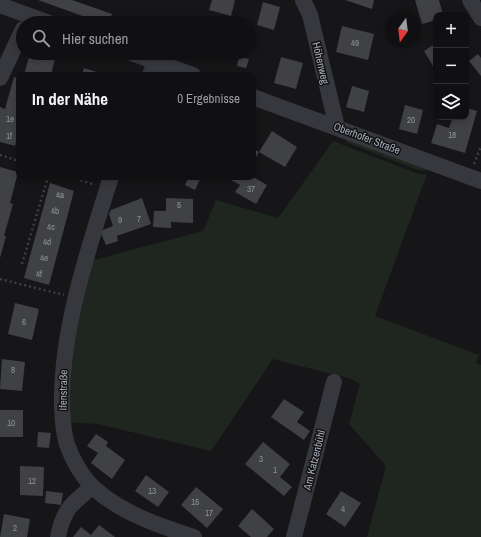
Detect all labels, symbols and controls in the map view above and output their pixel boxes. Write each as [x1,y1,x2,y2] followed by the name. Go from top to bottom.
[385,12,421,48] north arrow
[433,12,469,120] map controls
[433,12,469,48] button: +
[16,16,256,60] search box
[30,27,52,49] icon: search
[62,28,128,49] text: Hier suchen
[351,37,359,49] house number: 49
[309,40,333,86] street label: Höhenweg
[433,48,469,84] button: −
[433,84,469,120] button: layers
[32,87,108,110] text: In der Nähe
[177,90,240,107] text: 0 Ergebnisse
[6,113,14,125] house number: 1e
[407,114,415,126] house number: 20
[332,119,402,157] street label: Oberhofer Straße
[448,129,456,141] house number: 18
[6,130,13,142] house number: 1f
[247,183,255,195] house number: 37
[56,189,64,201] house number: 4a
[177,199,181,211] house number: 5
[51,205,59,217] house number: 4b
[137,213,141,225] house number: 7
[118,214,122,226] house number: 9
[47,221,55,233] house number: 4c
[43,236,51,248] house number: 4d
[40,252,48,264] house number: 4e
[36,268,43,280] house number: 4f
[22,316,26,328] house number: 6
[11,364,15,376] house number: 8
[56,370,70,410] street label: Ifenstraße
[7,417,15,429] house number: 10
[300,429,328,492] street label: Am Katzenbühl
[259,453,263,465] house number: 3
[273,464,277,476] house number: 1
[28,475,36,487] house number: 12
[148,485,156,497] house number: 13
[191,496,199,508] house number: 15
[341,503,345,515] house number: 4
[205,507,213,519] house number: 17
[13,522,17,534] house number: 2

